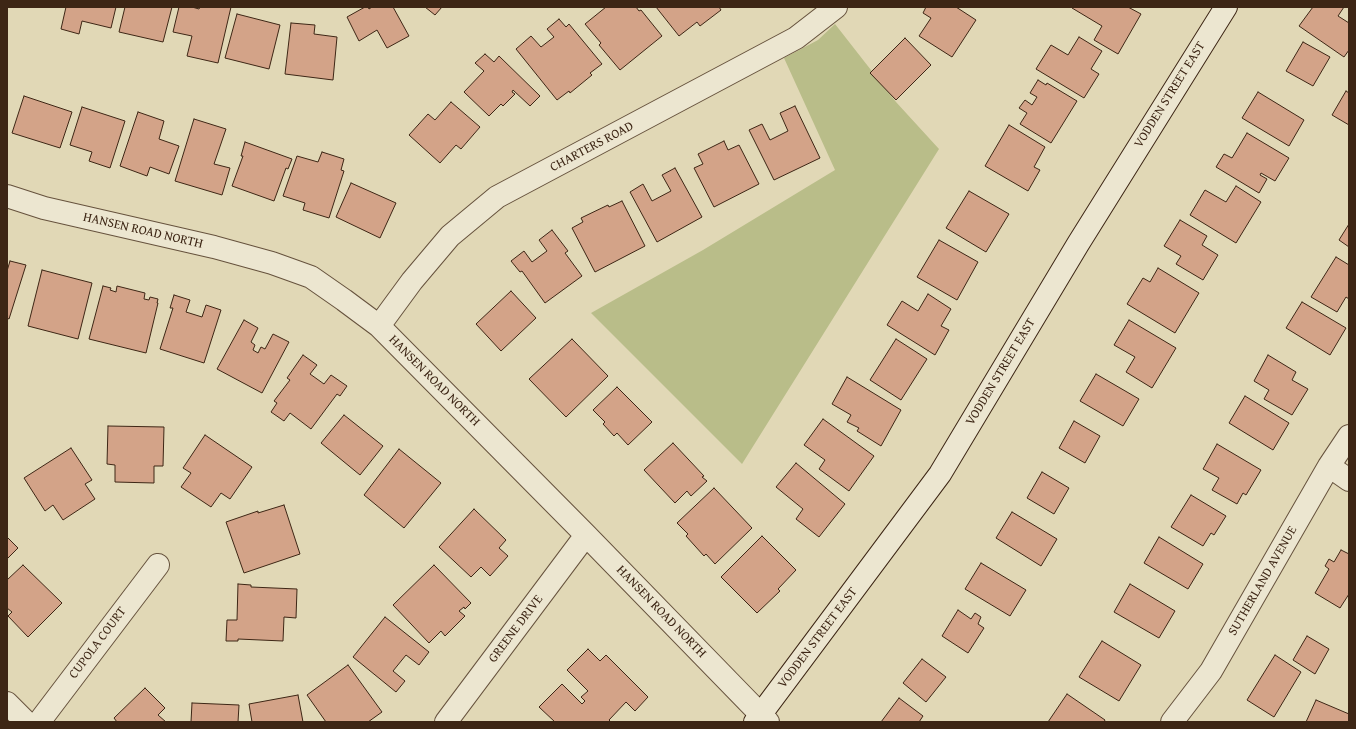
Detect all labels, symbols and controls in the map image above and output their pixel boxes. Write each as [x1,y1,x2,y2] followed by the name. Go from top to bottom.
[1131,39,1209,151] street label: VODDEN STREET EAST
[548,118,636,176] street label: CHARTERS ROAD
[82,210,204,252] street label: HANSEN ROAD NORTH
[963,316,1039,428] street label: VODDEN STREET EAST
[385,332,483,430] street label: HANSEN ROAD NORTH
[1225,523,1301,639] street label: SUTHERLAND AVENUE
[613,563,709,661] street label: HANSEN ROAD NORTH
[775,585,861,691] street label: VODDEN STREET EAST
[485,592,547,666] street label: GREENE DRIVE
[66,604,130,682] street label: CUPOLA COURT

